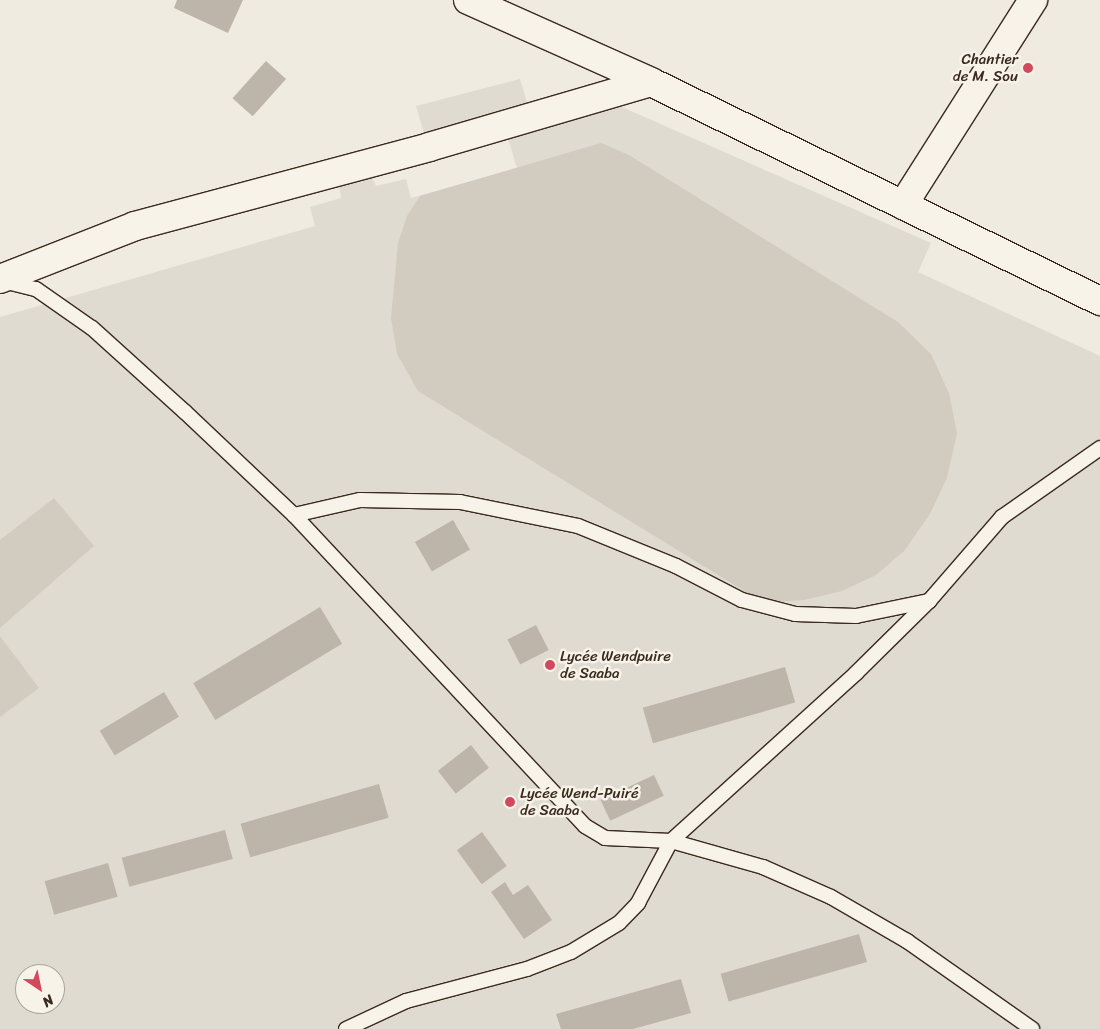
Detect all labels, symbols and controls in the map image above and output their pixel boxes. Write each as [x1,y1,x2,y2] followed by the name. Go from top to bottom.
[953,50,1018,85] place label: Chantier de M. Sou
[1022,62,1034,74] marker: Chantier de M. Sou
[560,647,671,682] place label: Lycée Wendpuire de Saaba
[544,659,556,671] marker: Lycée Wendpuire de Saaba
[520,784,639,819] place label: Lycée Wend-Puiré de Saaba
[504,796,516,808] marker: Lycée Wend-Puiré de Saaba
[15,964,65,1014] north arrow
[37,988,59,1014] text: N

